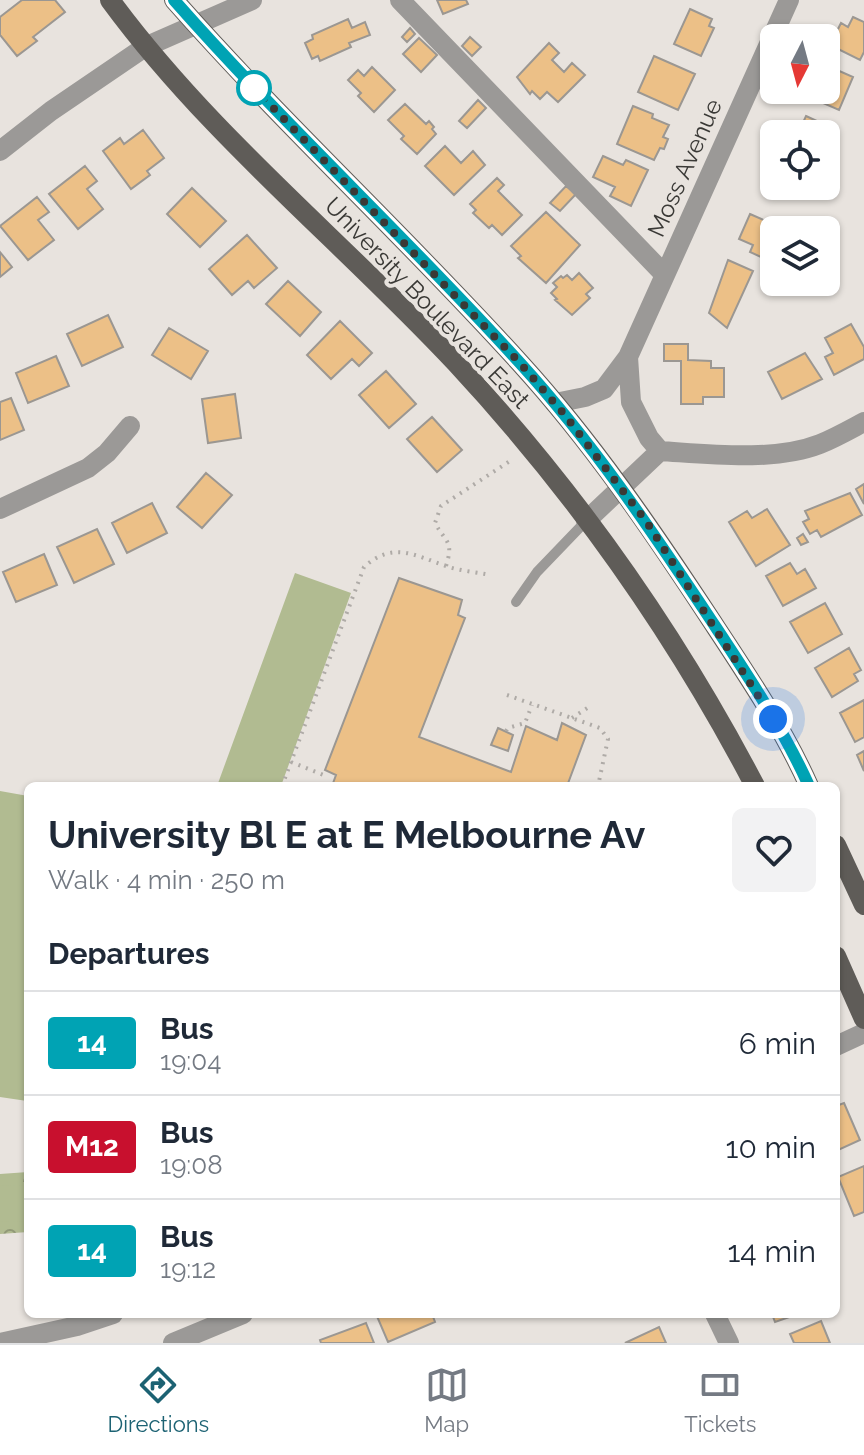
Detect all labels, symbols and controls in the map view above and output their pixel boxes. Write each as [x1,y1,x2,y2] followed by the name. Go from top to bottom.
[760,24,840,104] north arrow
[760,24,840,296] map controls
[237,71,271,105] unlabelled marker
[641,94,728,241] street label: Moss Avenue
[760,120,840,200] button: locate
[319,191,536,414] street label: University Boulevard East
[760,216,840,296] button: layers
[753,699,793,739] your location
[732,808,816,892] button: heart
[48,812,645,857] text: University Bl E at E Melbourne Av
[48,865,285,895] text: Walk · 4 min · 250 m
[48,936,210,971] text: Departures
[160,1011,214,1046] text: Bus
[77,1026,107,1059] text: 14
[739,1026,816,1061] text: 6 min
[160,1046,221,1076] text: 19:04
[160,1115,214,1150] text: Bus
[65,1130,119,1163] text: M12
[726,1130,816,1165] text: 10 min
[160,1150,223,1180] text: 19:08
[160,1219,214,1254] text: Bus
[77,1234,107,1267] text: 14
[728,1234,816,1269] text: 14 min
[160,1254,216,1284] text: 19:12
[108,1363,209,1437] tab: Directions
[424,1363,469,1437] tab: Map
[684,1363,756,1437] tab: Tickets

